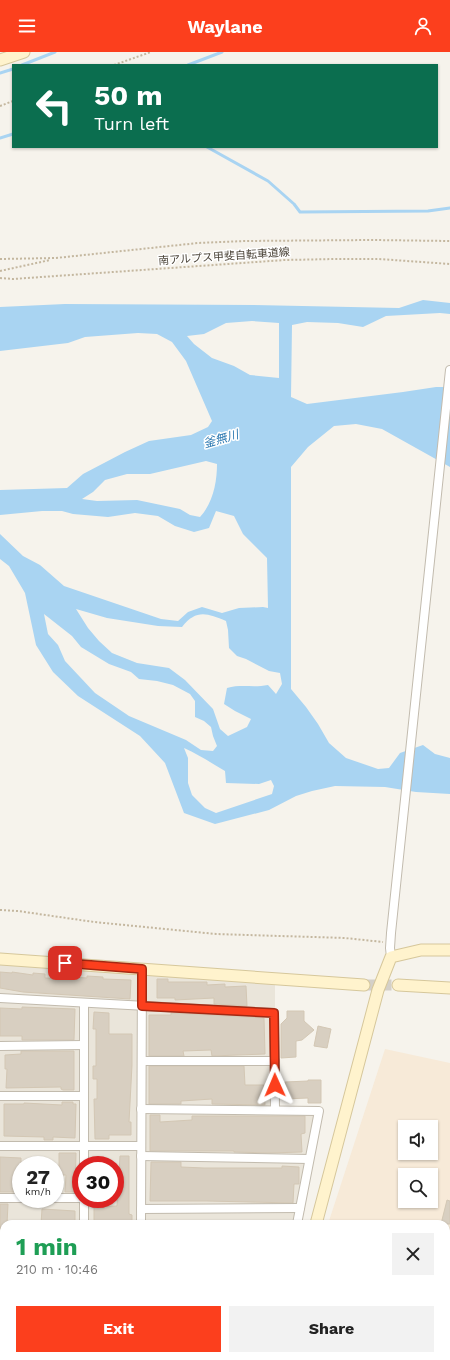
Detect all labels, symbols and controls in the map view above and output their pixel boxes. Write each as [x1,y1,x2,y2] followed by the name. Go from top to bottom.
[16,15,38,37] icon: menu
[412,15,434,37] icon: person
[187,16,263,37] text: Waylane
[94,79,163,112] text: 50 m
[28,80,80,132] icon: left
[94,113,169,134] text: Turn left
[158,245,290,268] street label: 南アルプス甲斐自転車道線
[202,427,242,451] water label: 釜無川
[48,946,82,980] pin
[54,952,76,974] icon: arrive
[254,1064,296,1106] position arrow
[398,1120,438,1208] map controls
[398,1120,438,1160] button: sound
[72,1156,124,1208] speed limit sign: 30
[26,1165,50,1189] text: 27
[398,1168,438,1208] button: search
[25,1186,51,1197] text: km/h
[16,1233,78,1261] text: 1 min
[392,1233,434,1275] button: close
[16,1262,98,1277] text: 210 m · 10:46
[16,1306,221,1352] button: Exit
[229,1306,434,1352] button: Share

